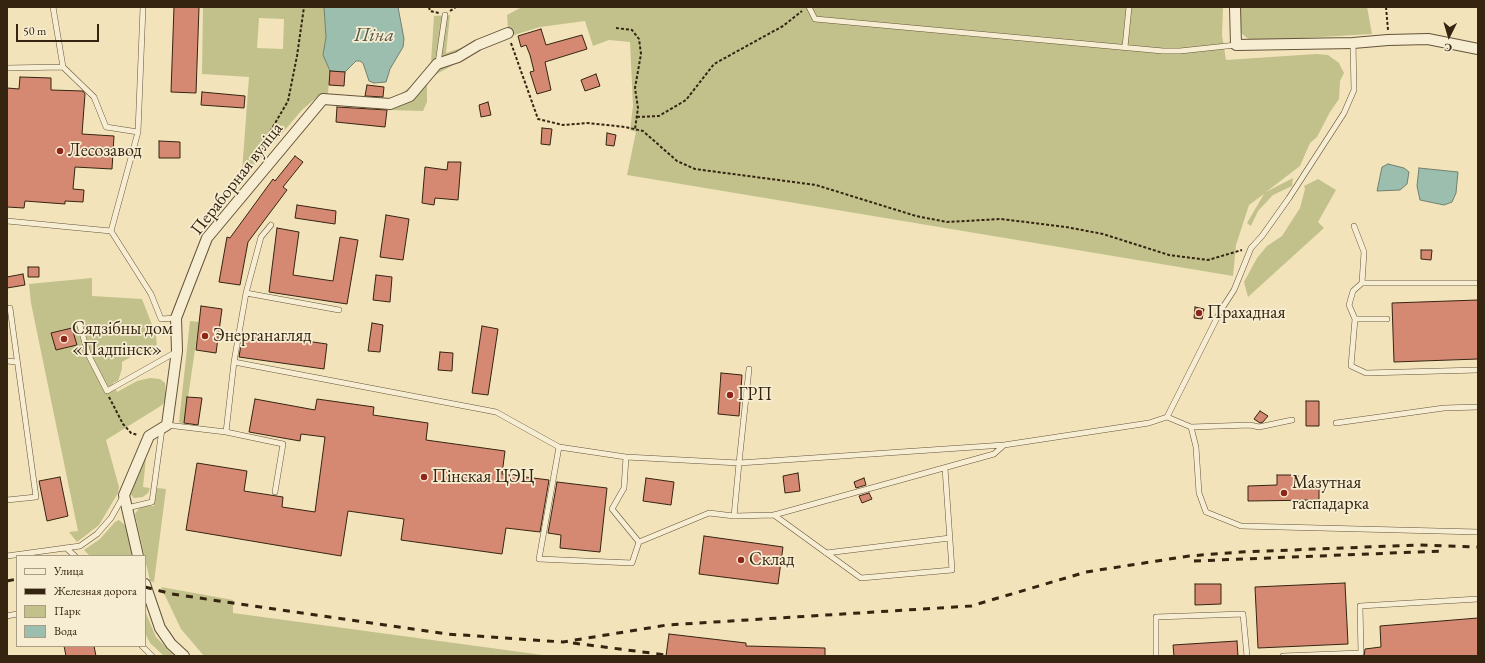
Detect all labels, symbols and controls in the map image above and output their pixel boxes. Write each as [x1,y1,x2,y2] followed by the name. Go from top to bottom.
[18,16,101,42] scale bar
[1429,16,1469,56] north arrow
[23,23,46,39] text: 50 m
[354,25,394,47] water label: Піна
[1443,41,1452,55] text: С
[186,118,288,240] street label: Пераборная вуліца
[68,140,142,162] place label: Лесозавод
[55,146,65,156] marker: Лесозавод
[1207,302,1286,324] place label: Прахадная
[1194,308,1204,318] marker: Прахадная
[72,318,173,360] place label: Сядзібны дом «Падпінск»
[213,325,311,347] place label: Энерганагляд
[200,331,210,341] marker: Энерганагляд
[59,334,69,344] marker: Сядзібны дом «Падпінск»
[738,384,772,406] place label: ГРП
[725,390,735,400] marker: ГРП
[432,466,535,488] place label: Пінская ЦЭЦ
[419,472,429,482] marker: Пінская ЦЭЦ
[1292,472,1369,514] place label: Мазутная гаспадарка
[1279,488,1289,498] marker: Мазутная гаспадарка
[749,549,794,571] place label: Склад
[16,555,146,647] legend
[736,555,746,565] marker: Склад
[54,563,84,579] text: Улица
[54,583,137,599] text: Железная дорога
[54,603,81,619] text: Парк
[54,623,77,639] text: Вода

